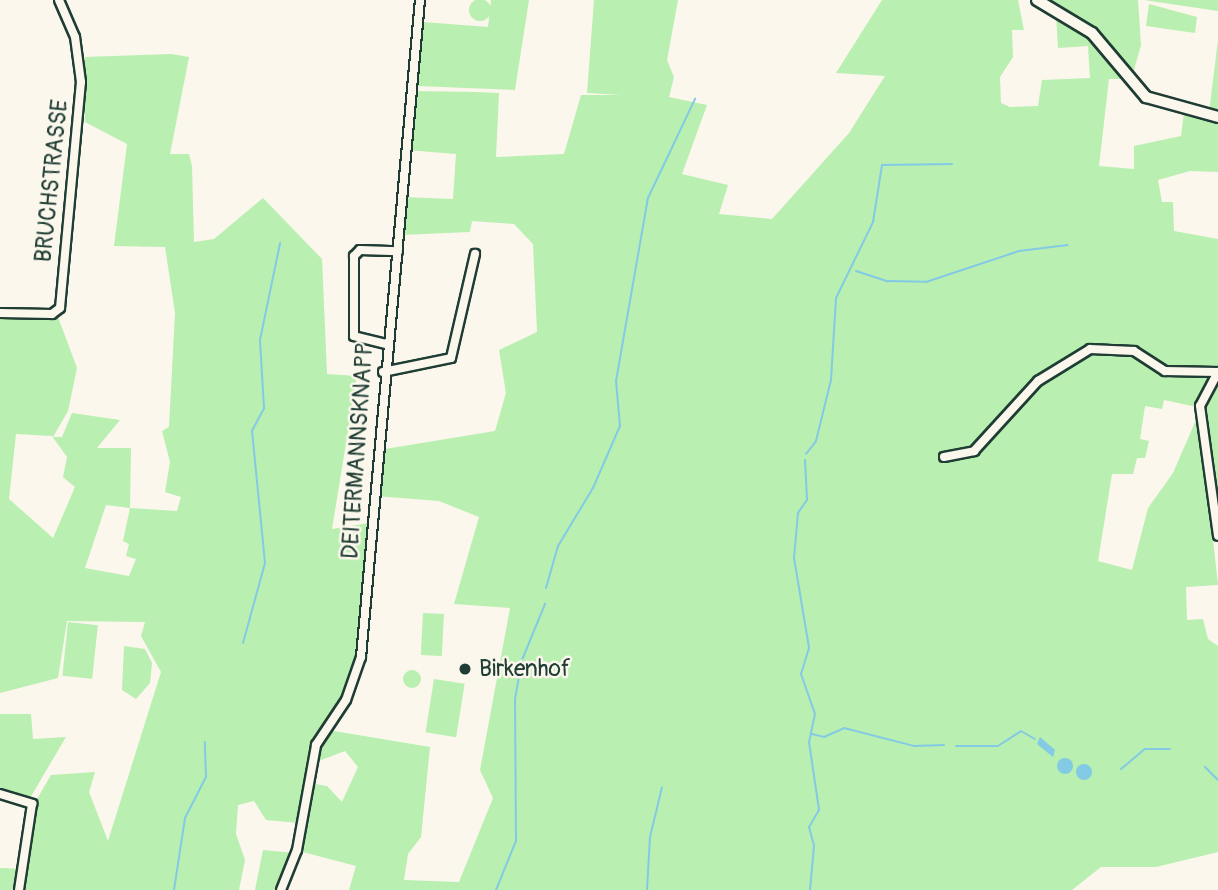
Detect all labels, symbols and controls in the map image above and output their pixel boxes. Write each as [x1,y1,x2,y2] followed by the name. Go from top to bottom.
[30,98,74,264] street label: BRUCHSTRASSE
[337,342,379,560] street label: DEITERMANNSKNAPP
[479,655,570,683] place label: Birkenhof
[457,661,473,677] marker: Birkenhof

